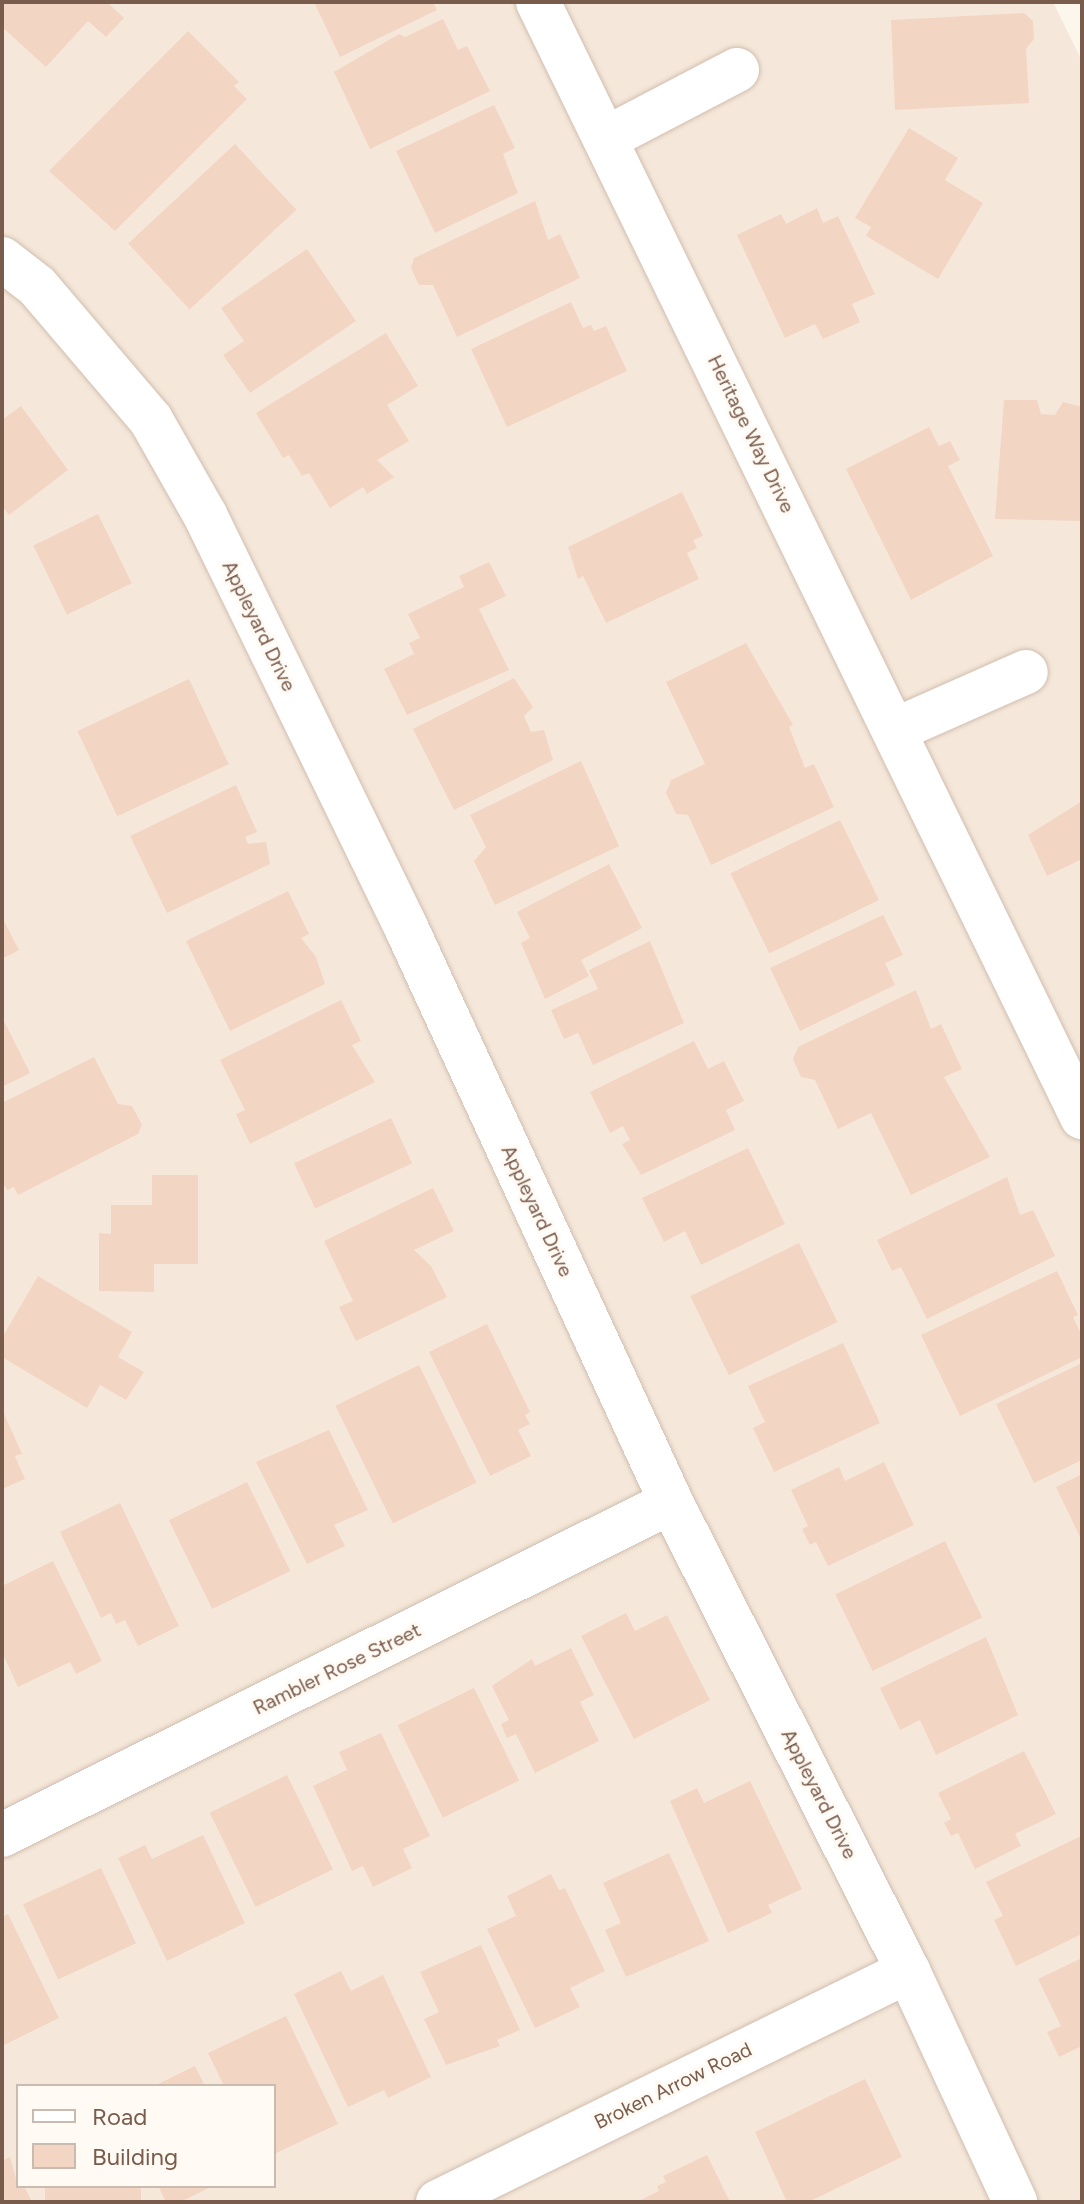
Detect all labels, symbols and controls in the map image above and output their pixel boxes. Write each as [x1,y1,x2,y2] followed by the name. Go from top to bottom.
[702,351,800,517] street label: Heritage Way Drive
[217,557,301,695] street label: Appleyard Drive
[496,1141,578,1281] street label: Appleyard Drive
[249,1618,425,1720] street label: Rambler Rose Street
[776,1725,862,1863] street label: Appleyard Drive
[590,2037,756,2135] street label: Broken Arrow Road
[16,2084,276,2188] legend
[92,2102,147,2131] text: Road
[92,2142,178,2171] text: Building

